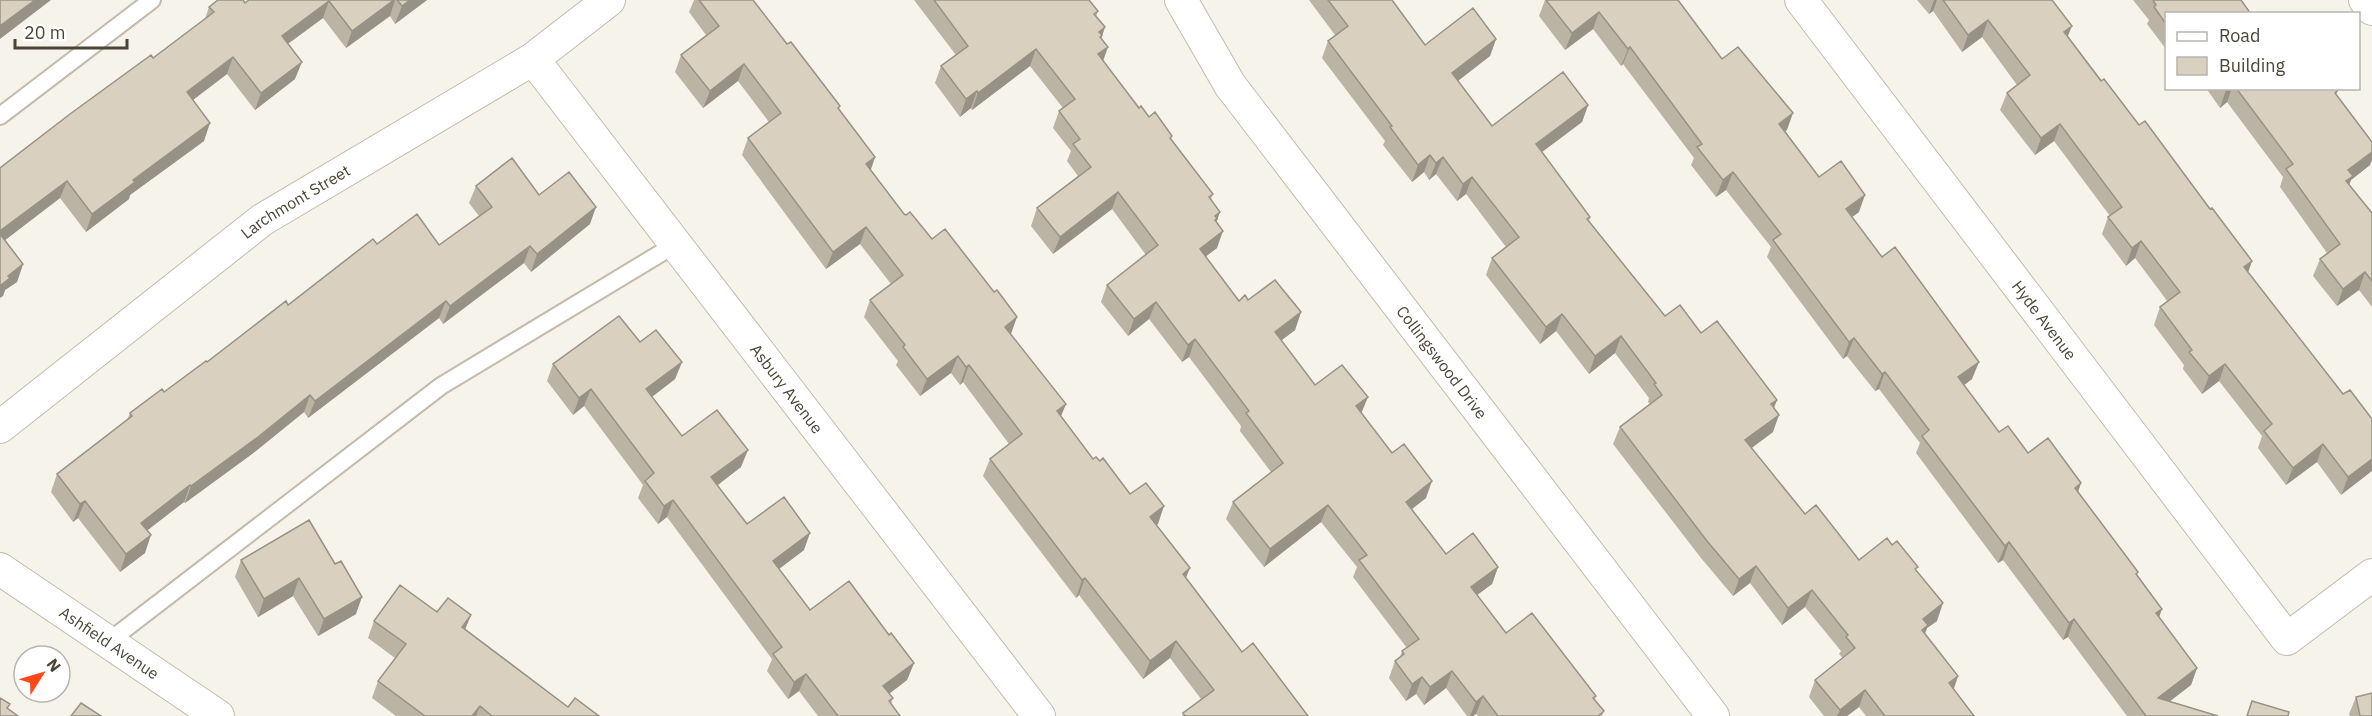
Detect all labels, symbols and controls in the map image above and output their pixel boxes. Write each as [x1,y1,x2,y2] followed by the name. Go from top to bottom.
[15,12,128,50] scale bar
[2165,12,2360,90] legend
[24,21,66,44] text: 20 m
[2219,24,2260,47] text: Road
[2219,54,2286,77] text: Building
[237,160,354,243] street label: Larchmont Street
[2008,276,2081,364] street label: Hyde Avenue
[1392,302,1492,423] street label: Collingswood Drive
[746,340,828,438] street label: Asbury Avenue
[56,602,163,684] street label: Ashfield Avenue
[12,644,72,704] north arrow
[43,654,65,676] text: N

